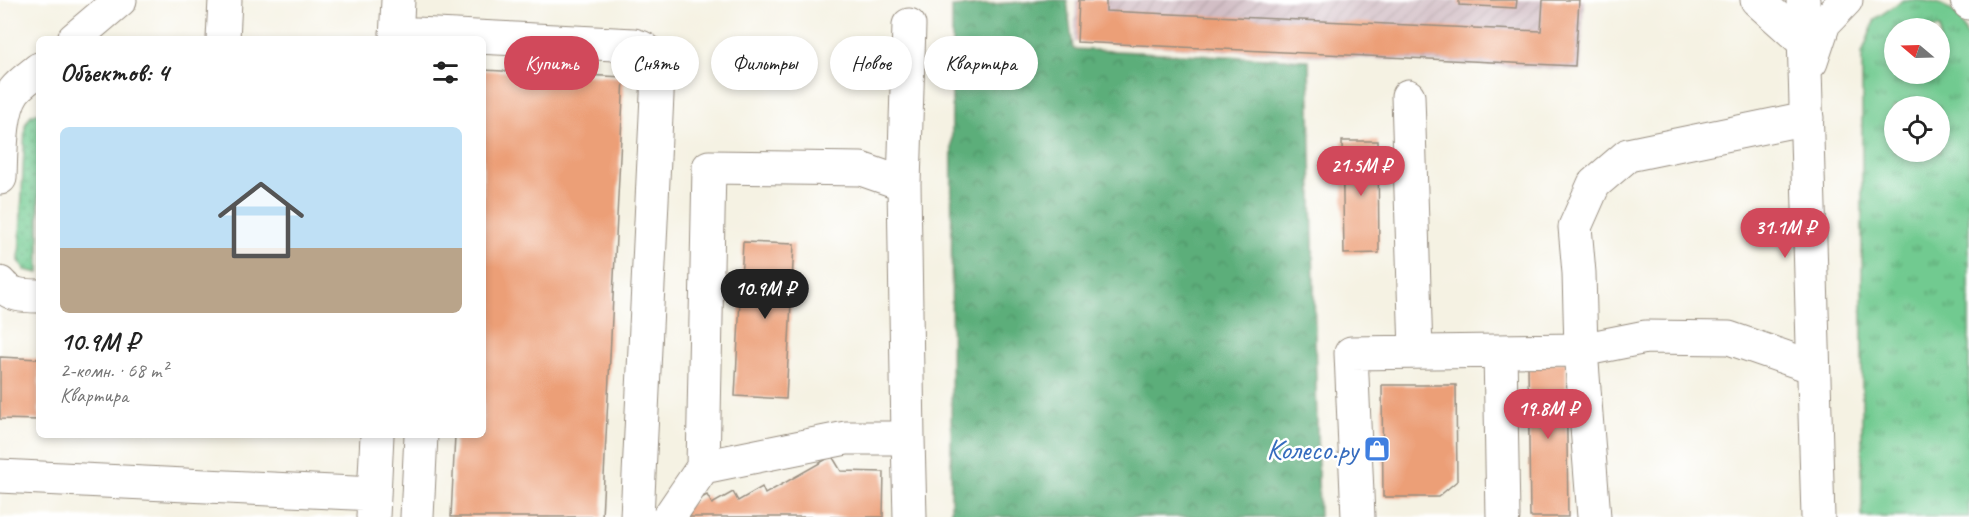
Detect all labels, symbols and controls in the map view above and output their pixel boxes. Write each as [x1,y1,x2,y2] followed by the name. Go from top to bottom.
[1884,18,1950,84] north arrow
[1884,18,1950,162] map controls
[504,36,599,90] chip: Купить
[611,36,699,90] chip: Снять
[711,36,818,90] chip: Фильтры
[830,36,912,90] chip: Новое
[924,36,1038,90] chip: Квартира
[60,56,169,89] text: Объектов: 4
[429,56,462,89] icon: filters
[1884,96,1950,162] button: locate
[1306,146,1416,197] pin: 21.5M ₽
[1331,153,1391,178] text: 21.5M ₽
[207,166,315,274] icon: home
[1730,208,1840,259] pin: 31.1M ₽
[1755,215,1815,240] text: 31.1M ₽
[710,269,820,320] pin: 10.9M ₽
[735,276,795,301] text: 10.9M ₽
[60,325,139,358] text: 10.9M ₽
[60,358,168,383] text: 2-комн. · 68 m²
[60,383,128,408] text: Квартира
[1493,389,1603,440] pin: 19.8M ₽
[1518,396,1578,421] text: 19.8M ₽
[1266,430,1361,468] place label: Колесо.ру
[1362,434,1392,464] shop icon: Колесо.ру

